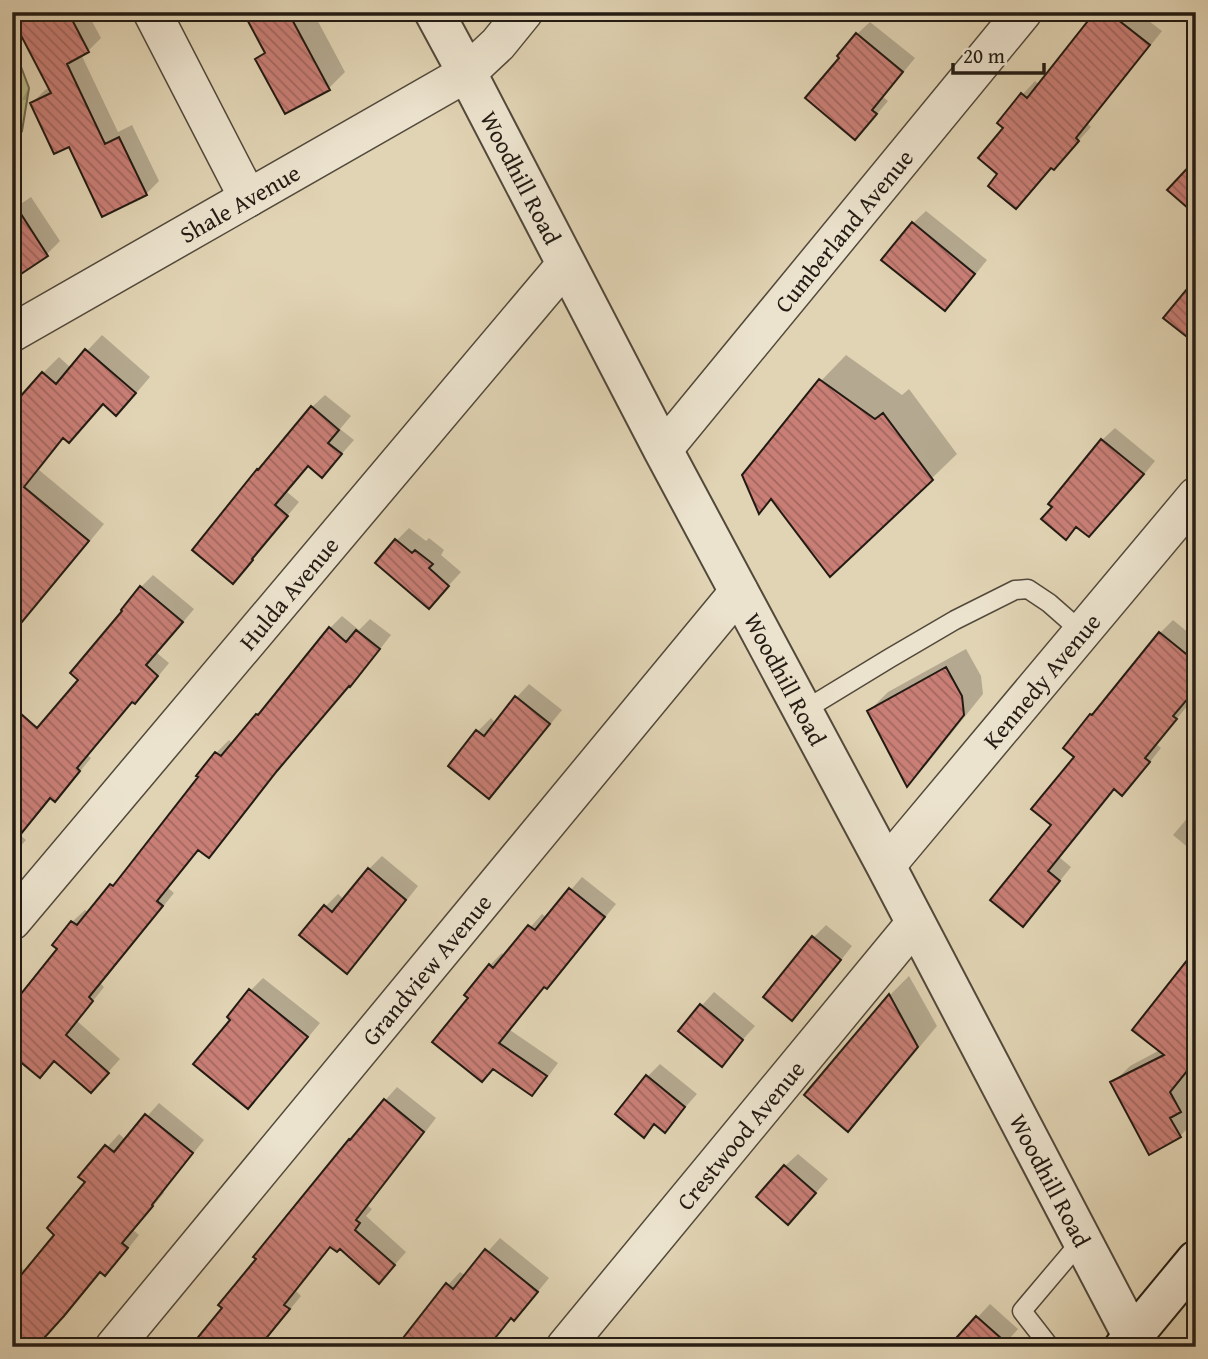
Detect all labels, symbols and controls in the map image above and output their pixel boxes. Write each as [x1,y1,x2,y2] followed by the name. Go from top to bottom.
[953,32,1044,76] scale bar
[963,40,1005,71] text: 20 m
[472,105,571,250] street label: Woodhill Road
[765,141,921,320] street label: Cumberland Avenue
[173,155,306,251] street label: Shale Avenue
[230,529,347,657] street label: Hulda Avenue
[974,605,1109,756] street label: Kennedy Avenue
[736,606,836,752] street label: Woodhill Road
[353,886,499,1053] street label: Grandview Avenue
[668,1052,812,1217] street label: Crestwood Avenue
[1001,1107,1100,1253] street label: Woodhill Road

